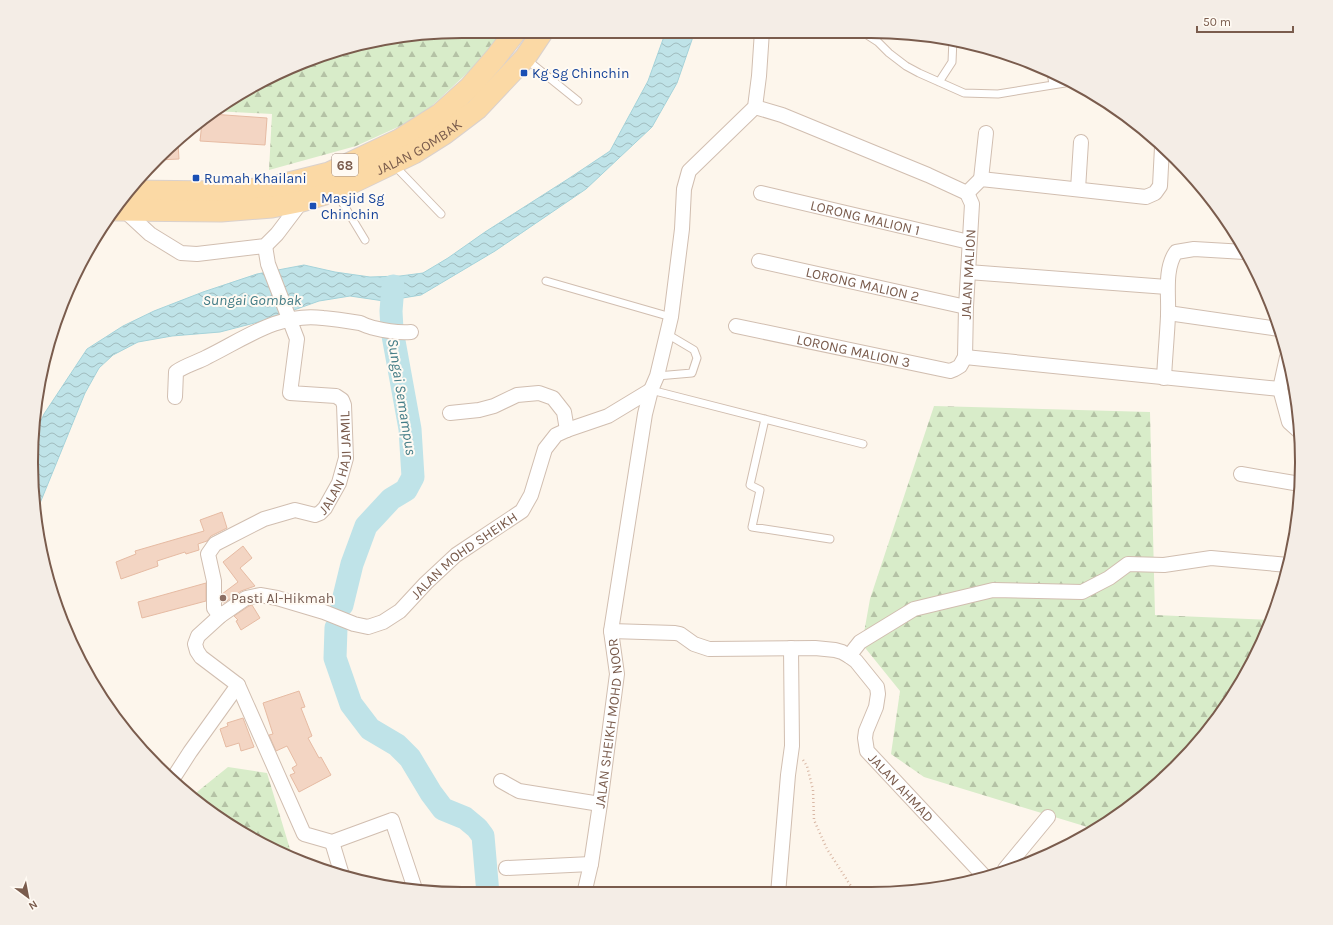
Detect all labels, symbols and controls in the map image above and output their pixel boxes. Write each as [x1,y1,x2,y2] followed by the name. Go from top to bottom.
[1197,8,1293,34] scale bar
[1203,15,1231,29] text: 50 m
[532,65,629,82] place label: Kg Sg Chinchin
[519,68,529,78] marker: Kg Sg Chinchin
[373,115,466,179] street label: JALAN GOMBAK
[332,154,358,176] road number: 68
[204,170,307,187] place label: Rumah Khailani
[191,173,201,183] marker: Rumah Khailani
[321,190,385,223] place label: Masjid Sg Chinchin
[809,197,922,239] street label: LORONG MALION 1
[308,201,318,211] marker: Masjid Sg Chinchin
[958,229,980,319] street label: JALAN MALION
[804,264,921,305] street label: LORONG MALION 2
[203,291,302,309] water label: Sungai Gombak
[795,331,912,371] street label: LORONG MALION 3
[384,337,420,457] water label: Sungai Semampus
[315,410,355,519] street label: JALAN HAJI JAMIL
[407,509,521,603] street label: JALAN MOHD SHEIKH
[231,590,334,607] place label: Pasti Al-Hikmah
[218,593,228,603] marker: Pasti Al-Hikmah
[591,637,626,809] street label: JALAN SHEIKH MOHD NOOR
[865,750,937,826] street label: JALAN AHMAD
[8,877,48,917] north arrow
[26,897,40,913] text: N

